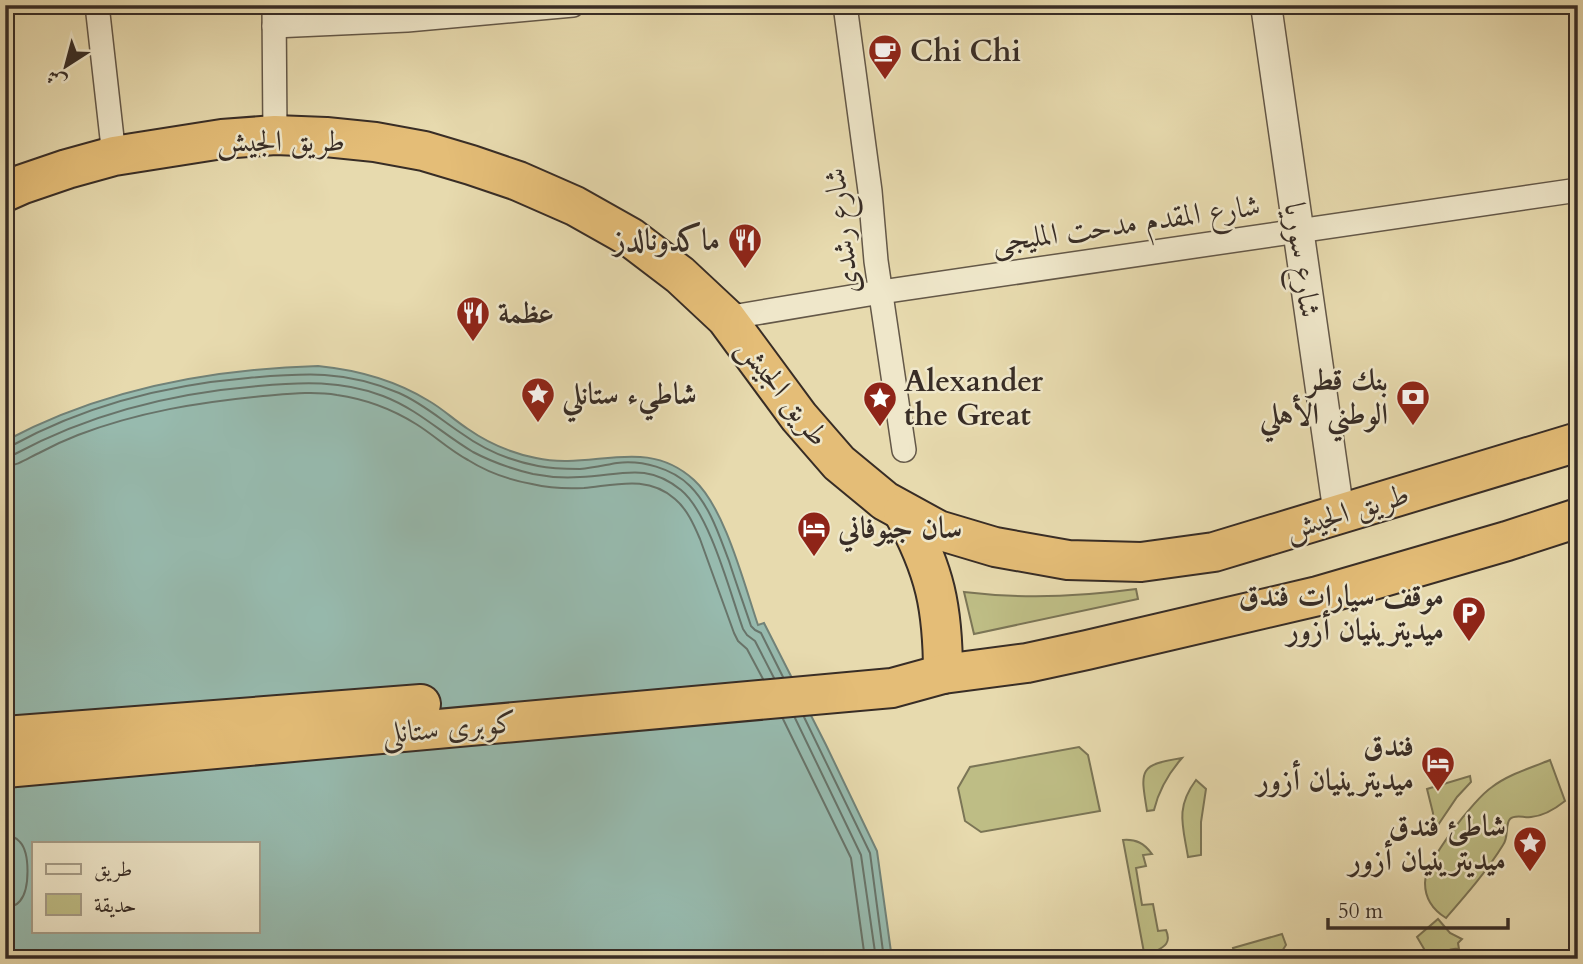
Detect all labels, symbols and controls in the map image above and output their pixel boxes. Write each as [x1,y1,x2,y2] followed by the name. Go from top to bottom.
[910,31,1021,72] place label: Chi Chi
[32,32,102,102] north arrow
[866,32,904,81] cafe icon: Chi Chi
[41,63,72,95] text: ش
[217,121,345,162] street label: طريق الجيش
[814,165,874,296] street label: شارع رشدى
[989,185,1264,268] street label: شارع المقدم مدحت المليجى
[1270,200,1330,321] street label: شارع سوريا
[611,220,720,261] place label: ماكدونالدز
[726,221,764,270] restaurant icon: ماكدونالدز
[498,293,554,334] place label: عظمة
[454,294,492,343] restaurant icon: عظمة
[727,329,839,455] street label: طريق الجيش
[1259,360,1388,443] place label: بنك قطر الوطني الأهلي
[904,361,1044,436] place label: Alexander the Great
[561,374,697,423] place label: شاطيء ستانلي
[519,375,557,424] place icon: شاطيء ستانلي
[1394,378,1432,427] bank icon: بنك قطر الوطني الأهلي
[861,379,899,428] place icon: Alexander the Great
[1280,474,1414,550] street label: طريق الجيش
[837,508,962,553] place label: سان جيوفاني
[795,509,833,558] hotel icon: سان جيوفاني
[1238,576,1444,651] place label: موقف سيارات فندق ميديترينيان أزور
[1450,594,1488,643] parking icon: موقف سيارات فندق ميديترينيان أزور
[380,702,518,755] street label: كوبرى ستانلى
[1254,726,1414,801] place label: فندق ميديترينيان أزور
[1419,744,1457,793] hotel icon: فندق ميديترينيان أزور
[1346,806,1506,881] place label: شاطئ فندق ميديترينيان أزور
[1511,824,1549,873] place icon: شاطئ فندق ميديترينيان أزور
[32,842,259,932] legend
[94,855,132,884] text: طريق
[1328,887,1508,931] scale bar
[94,891,137,920] text: حديقة
[1338,897,1383,926] text: 50 m

